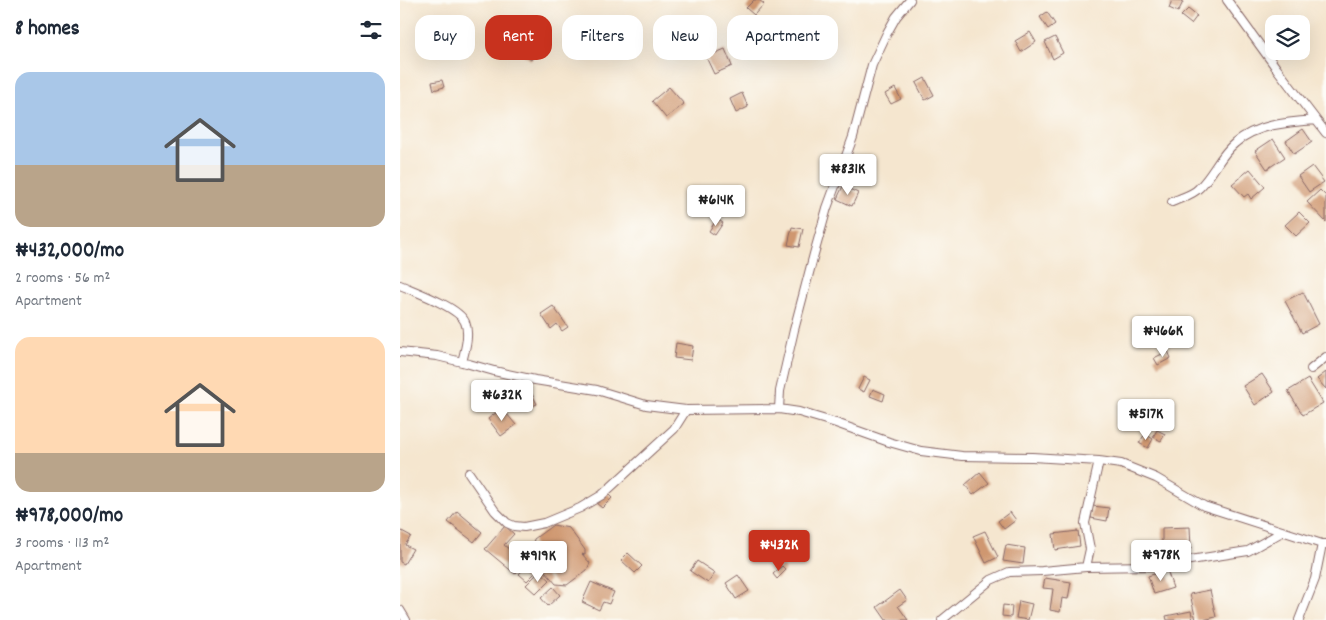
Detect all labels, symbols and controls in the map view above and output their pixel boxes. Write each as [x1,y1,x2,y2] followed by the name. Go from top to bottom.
[15,15,80,45] text: 8 homes
[415,15,475,60] chip: Buy
[485,15,552,60] chip: Rent
[562,15,643,60] chip: Filters
[653,15,717,60] chip: New
[727,15,838,60] chip: Apartment
[1265,15,1310,60] map controls
[1265,15,1310,60] button: layers
[357,16,385,44] icon: filters
[155,105,245,195] icon: home
[813,154,883,196] pin: ₦831K
[831,158,865,181] text: ₦831K
[681,184,751,227] pin: ₦614K
[698,189,734,212] text: ₦614K
[15,237,124,267] text: ₦432,000/mo
[15,267,110,290] text: 2 rooms · 56 m²
[15,290,82,313] text: Apartment
[1128,316,1198,358] pin: ₦466K
[1143,320,1183,343] text: ₦466K
[155,370,245,460] icon: home
[467,380,537,422] pin: ₦632K
[482,384,522,407] text: ₦632K
[1111,398,1181,441] pin: ₦517K
[1129,403,1163,426] text: ₦517K
[15,502,123,532] text: ₦978,000/mo
[744,530,814,572] pin: ₦432K
[15,532,109,555] text: 3 rooms · 113 m²
[760,534,798,557] text: ₦432K
[503,540,573,583] pin: ₦919K
[1126,540,1196,582] pin: ₦978K
[1142,544,1180,567] text: ₦978K
[520,545,556,568] text: ₦919K
[15,555,82,578] text: Apartment

